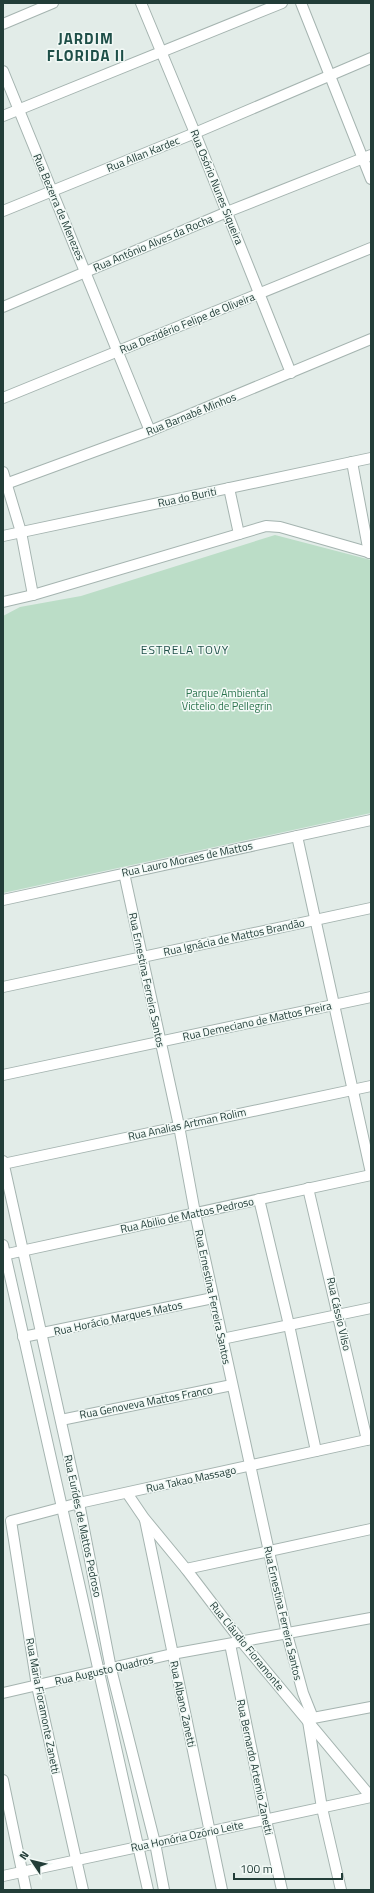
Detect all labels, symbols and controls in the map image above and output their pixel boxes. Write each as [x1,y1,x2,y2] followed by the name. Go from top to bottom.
[47,27,125,67] district label: JARDIM FLORIDA II
[187,127,248,247] street label: Rua Osório Nunes Siqueira
[104,132,182,176] street label: Rua Allan Kardec
[29,151,89,263] street label: Rua Bezerra de Menezes
[91,210,216,276] street label: Rua Antônio Alves da Rocha
[117,288,258,358] street label: Rua Dezidério Felipe de Oliveira
[143,389,239,439] street label: Rua Barnabé Minhos
[156,483,218,511] street label: Rua do Buriti
[141,640,229,659] district label: ESTRELA TOVY
[182,685,272,714] park label: Parque Ambiental Victelio de Pellegrin
[120,837,254,881] street label: Rua Lauro Moraes de Mattos
[125,911,169,1049] street label: Rua Ernestina Ferreira Santos
[162,914,306,960] street label: Rua Ignácia de Mattos Brandão
[181,997,333,1045] street label: Rua Demeciano de Mattos Preira
[126,1104,248,1144] street label: Rua Analias Artman Rolim
[119,1193,256,1237] street label: Rua Abilio de Mattos Pedroso
[191,1228,235,1366] street label: Rua Ernestina Ferreira Santos
[323,1276,355,1353] street label: Rua Cássio Vilso
[52,1297,184,1339] street label: Rua Horácio Marques Matos
[78,1381,214,1423] street label: Rua Genoveva Mattos Franco
[60,1453,106,1599] street label: Rua Eurídes de Mattos Pedroso
[144,1462,238,1496] street label: Rua Takao Massago
[260,1544,306,1682] street label: Rua Ernestina Ferreira Santos
[206,1598,288,1694] street label: Rua Cláudio Fioramonte
[22,1637,64,1775] street label: Rua Maria Fioramonte Zanetti
[53,1651,155,1689] street label: Rua Augusto Quadros
[166,1659,200,1749] street label: Rua Albano Zanetti
[233,1698,277,1836] street label: Rua Bernardo Artemio Zanetti
[129,1816,245,1856] street label: Rua Honória Ozório Leite
[12,1841,52,1881] north arrow
[15,1848,33,1863] text: N
[234,1855,342,1881] scale bar
[240,1859,273,1878] text: 100 m

